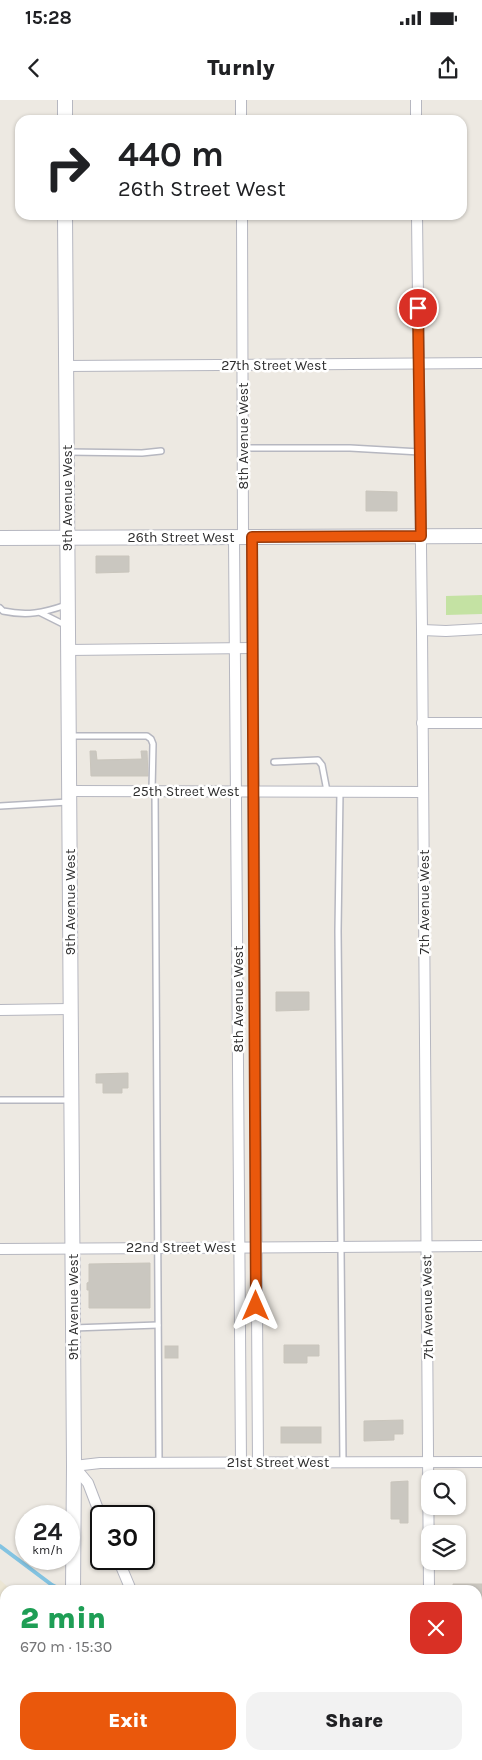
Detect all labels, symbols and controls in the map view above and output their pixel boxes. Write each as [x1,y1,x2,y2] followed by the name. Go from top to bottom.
[25,7,72,29] text: 15:28
[20,54,48,82] icon: back
[434,54,462,82] icon: share
[207,55,275,81] text: Turnly
[118,134,224,175] text: 440 m
[35,135,100,200] icon: right
[118,176,286,202] text: 26th Street West
[397,287,439,329] pin
[404,294,432,322] icon: arrive
[221,357,327,374] street label: 27th Street West
[235,383,252,489] street label: 8th Avenue West
[59,445,76,551] street label: 9th Avenue West
[128,529,234,546] street label: 26th Street West
[133,783,239,800] street label: 25th Street West
[62,849,79,955] street label: 9th Avenue West
[416,850,433,954] street label: 7th Avenue West
[230,946,247,1052] street label: 8th Avenue West
[126,1239,236,1256] street label: 22nd Street West
[65,1254,82,1360] street label: 9th Avenue West
[418,1254,437,1360] street label: 7th Avenue West
[229,1279,281,1331] position arrow
[227,1454,329,1471] street label: 21st Street West
[421,1470,466,1570] map controls
[421,1470,466,1515] button: search
[90,1505,155,1570] speed limit sign: 30
[32,1517,63,1546] text: 24
[421,1525,466,1570] button: layers
[32,1543,63,1557] text: km/h
[20,1600,106,1636] text: 2 min
[410,1602,462,1654] button: close
[20,1637,112,1656] text: 670 m · 15:30
[20,1692,236,1750] button: Exit
[246,1692,462,1750] button: Share

